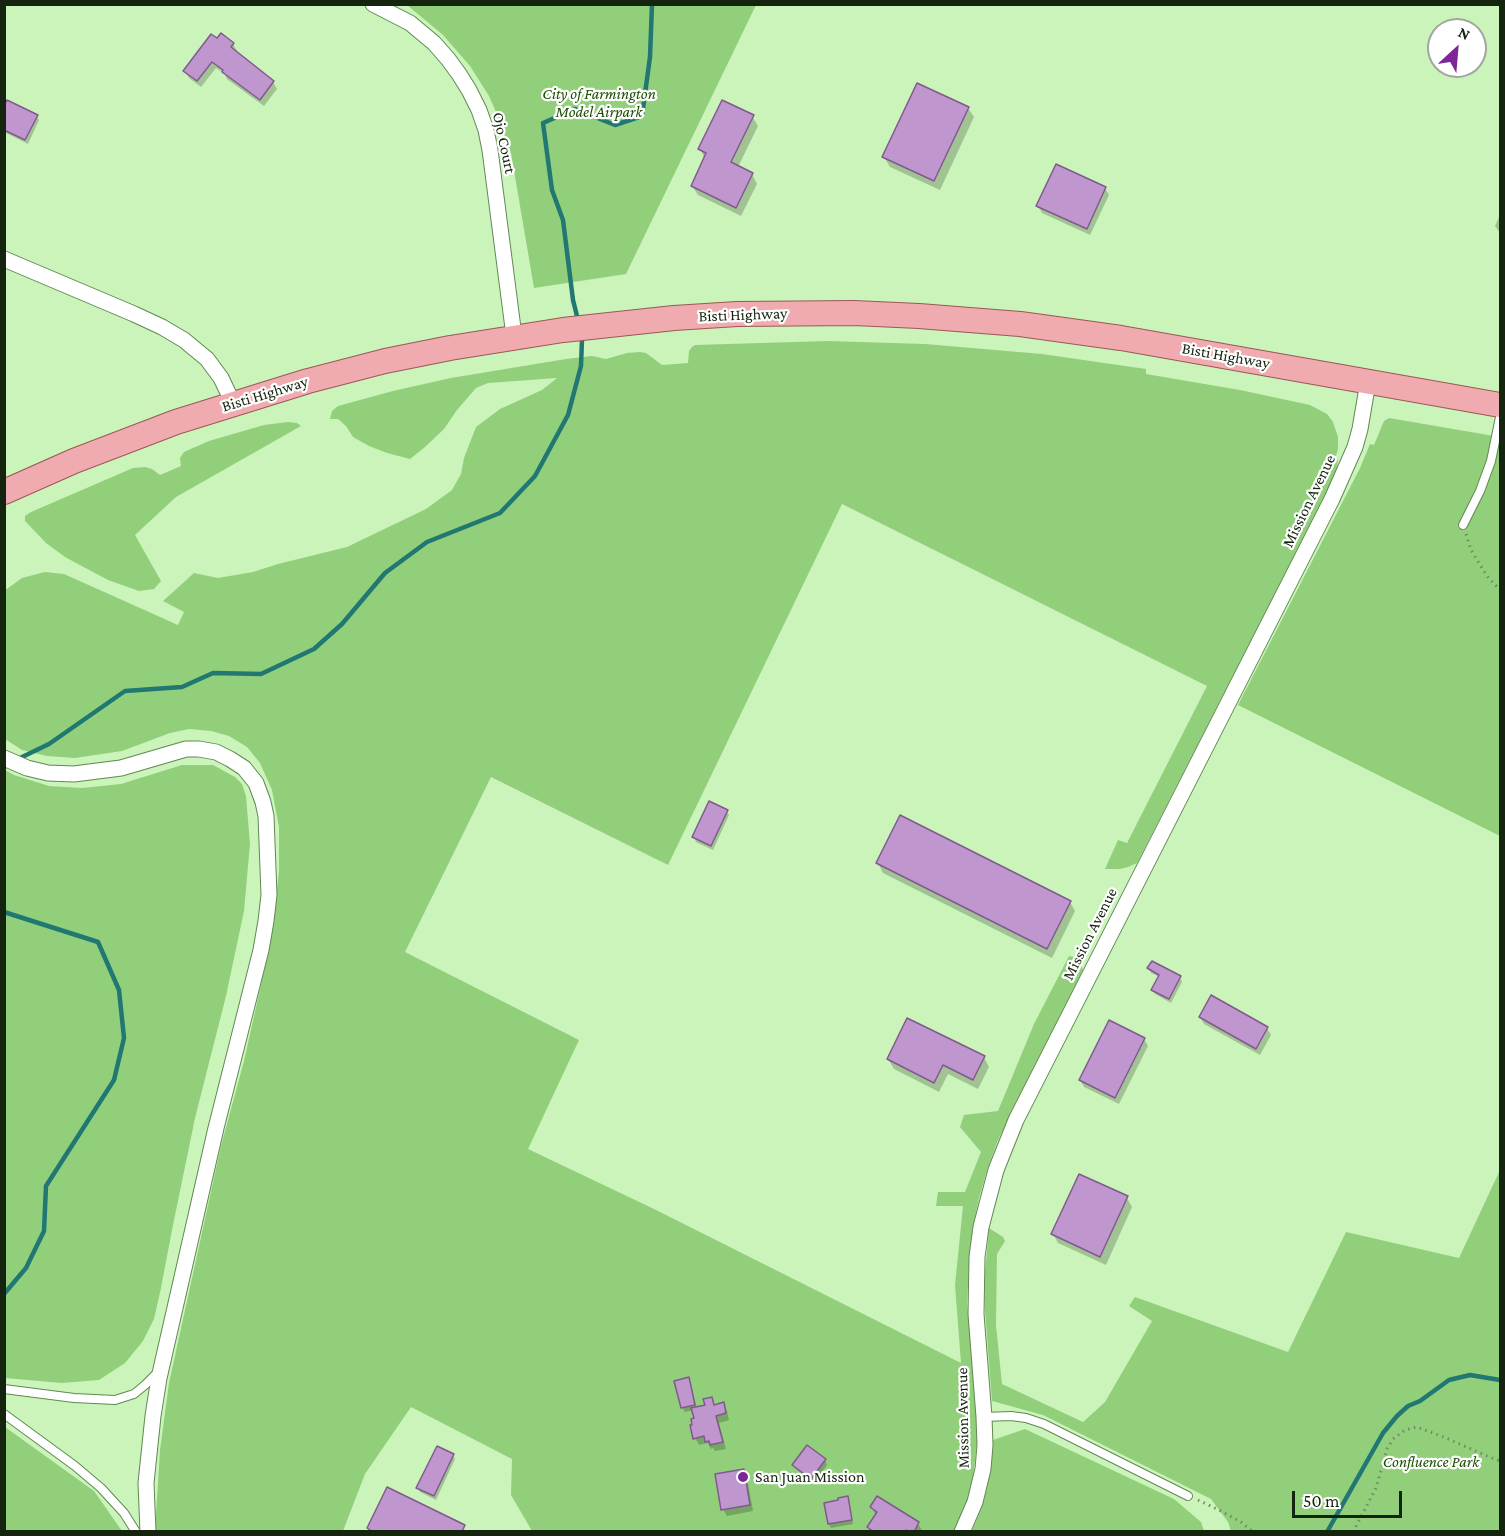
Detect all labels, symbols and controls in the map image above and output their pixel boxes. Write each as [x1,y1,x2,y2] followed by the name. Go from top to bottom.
[1427,18,1487,78] north arrow
[1456,23,1473,43] text: N
[542,84,656,122] park label: City of Farmington Model Airpark
[488,110,520,176] street label: Ojo Court
[698,304,788,326] street label: Bisti Highway
[1180,339,1272,373] street label: Bisti Highway
[220,372,310,416] street label: Bisti Highway
[1278,451,1340,551] street label: Mission Avenue
[1059,885,1121,983] street label: Mission Avenue
[953,1367,973,1469] street label: Mission Avenue
[1383,1452,1479,1472] park label: Confluence Park
[755,1467,865,1487] place label: San Juan Mission
[736,1470,750,1484] marker: San Juan Mission
[1295,1479,1404,1517] scale bar
[1303,1491,1340,1511] text: 50 m

